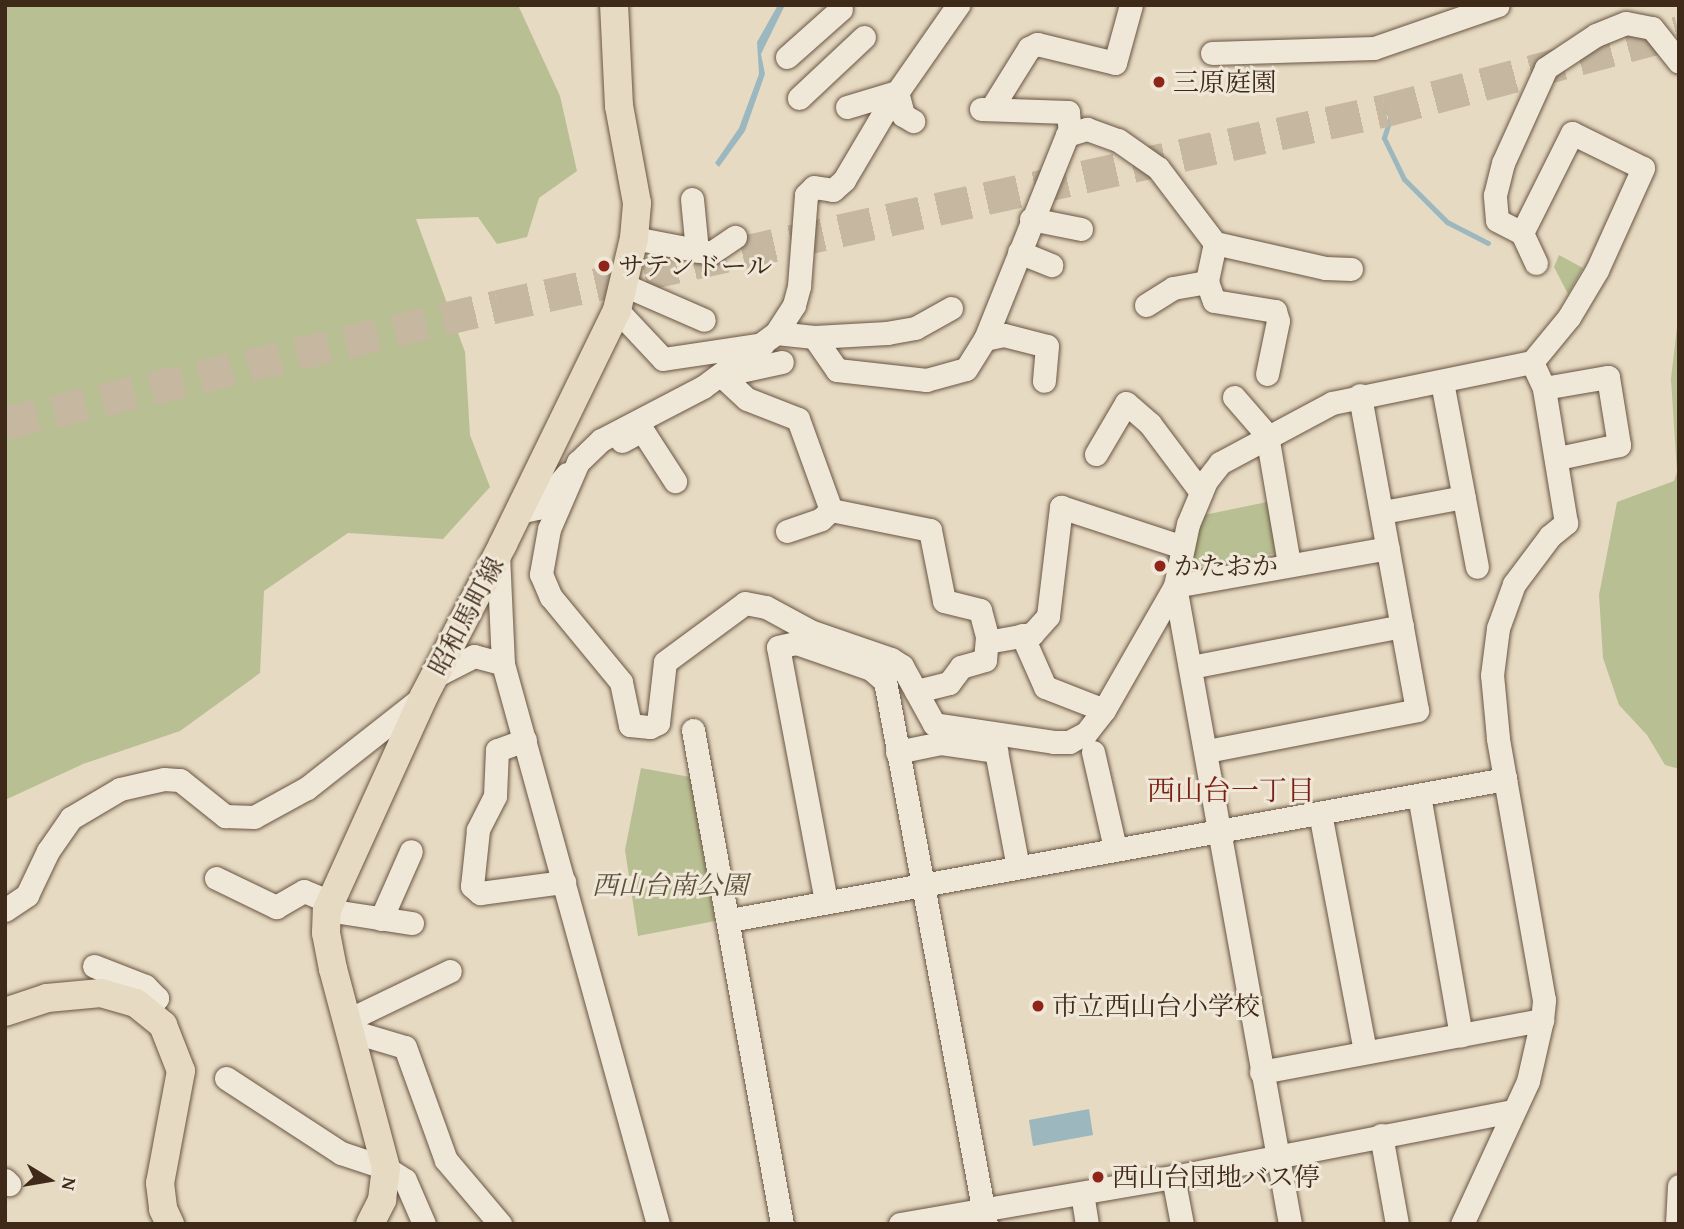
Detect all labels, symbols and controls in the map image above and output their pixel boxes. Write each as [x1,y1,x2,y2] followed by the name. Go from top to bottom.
[1173,66,1277,98] place label: 三原庭園
[1151,74,1167,90] marker: 三原庭園
[618,250,774,282] place label: サテンドール
[596,258,612,274] marker: サテンドール
[1174,550,1278,582] place label: かたおか
[422,551,510,681] street label: 昭和馬町線
[1152,558,1168,574] marker: かたおか
[1147,773,1315,807] district label: 西山台一丁目
[592,869,748,901] park label: 西山台南公園
[1052,990,1260,1022] place label: 市立西山台小学校
[1030,998,1046,1014] marker: 市立西山台小学校
[14,1145,84,1215] north arrow
[1112,1161,1320,1193] place label: 西山台団地バス停
[1090,1169,1106,1185] marker: 西山台団地バス停
[55,1175,85,1193] text: N

